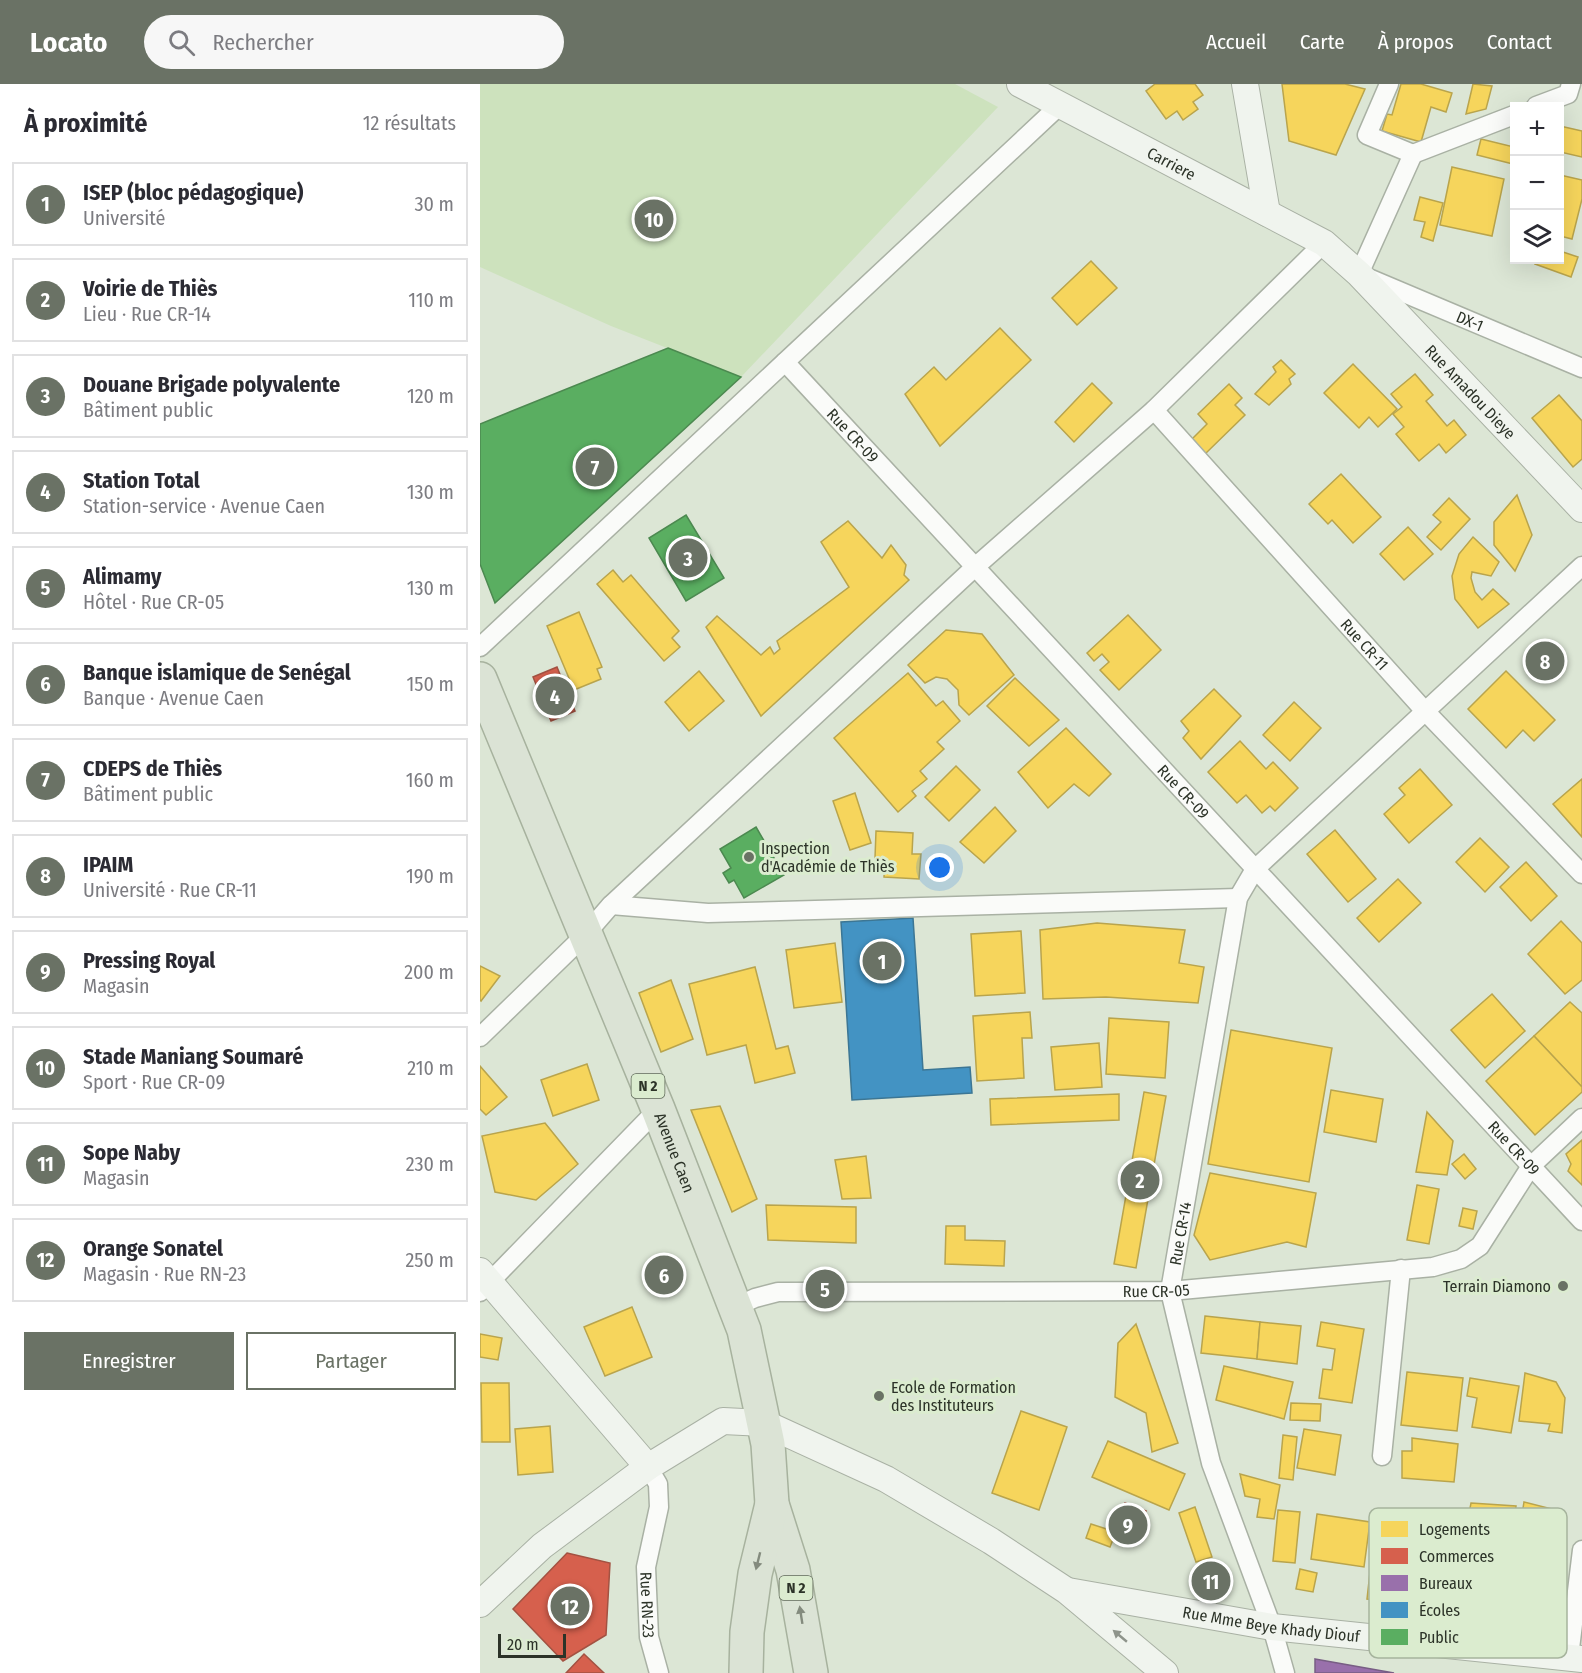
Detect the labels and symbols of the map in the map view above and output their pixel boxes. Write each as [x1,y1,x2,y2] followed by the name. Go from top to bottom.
[1144,143,1199,184] street label: Carriere
[634,196,674,242] pin: 10
[1453,307,1486,335] street label: DX-1
[1421,341,1519,443] street label: Rue Amadou Dieye
[823,405,883,467] street label: Rue CR-09
[576,444,614,490] pin: 7
[668,536,708,580] pin: 3
[1336,615,1392,674] street label: Rue CR-11
[1526,638,1564,684] pin: 8
[536,674,574,718] pin: 4
[1153,761,1213,823] street label: Rue CR-09
[761,839,895,876] place label: Inspection d'Académie de Thiès
[742,850,756,864] marker: Inspection d'Académie de Thiès
[925,853,954,882] your location
[862,938,902,984] pin: 1
[632,1074,664,1098] road number: N 2
[650,1110,699,1195] street label: Avenue Caen
[1484,1117,1544,1179] street label: Rue CR-09
[1120,1158,1160,1202] pin: 2
[1166,1200,1195,1267] street label: Rue CR-14
[644,1252,684,1298] pin: 6
[806,1266,844,1312] pin: 5
[1443,1277,1551,1296] place label: Terrain Diamono
[1556,1279,1570,1293] marker: Terrain Diamono
[1123,1280,1191,1301] street label: Rue CR-05
[891,1378,1016,1415] place label: Ecole de Formation des Instituteurs
[872,1389,886,1403] marker: Ecole de Formation des Instituteurs
[1108,1502,1148,1548] pin: 9
[1369,1508,1567,1658] legend
[1419,1520,1490,1539] text: Logements
[1419,1547,1494,1566] text: Commerces
[752,1552,762,1570] one-way arrow
[1192,1558,1230,1604] pin: 11
[636,1571,658,1638] street label: Rue RN-23
[1419,1574,1472,1593] text: Bureaux
[780,1576,812,1600] road number: N 2
[550,1584,590,1628] pin: 12
[1419,1601,1460,1620] text: Écoles
[1181,1602,1362,1646] street label: Rue Mme Beye Khady Diouf
[796,1606,805,1625] one-way arrow
[1419,1628,1459,1647] text: Public
[1113,1630,1128,1643] one-way arrow
[498,1631,566,1658] scale bar

